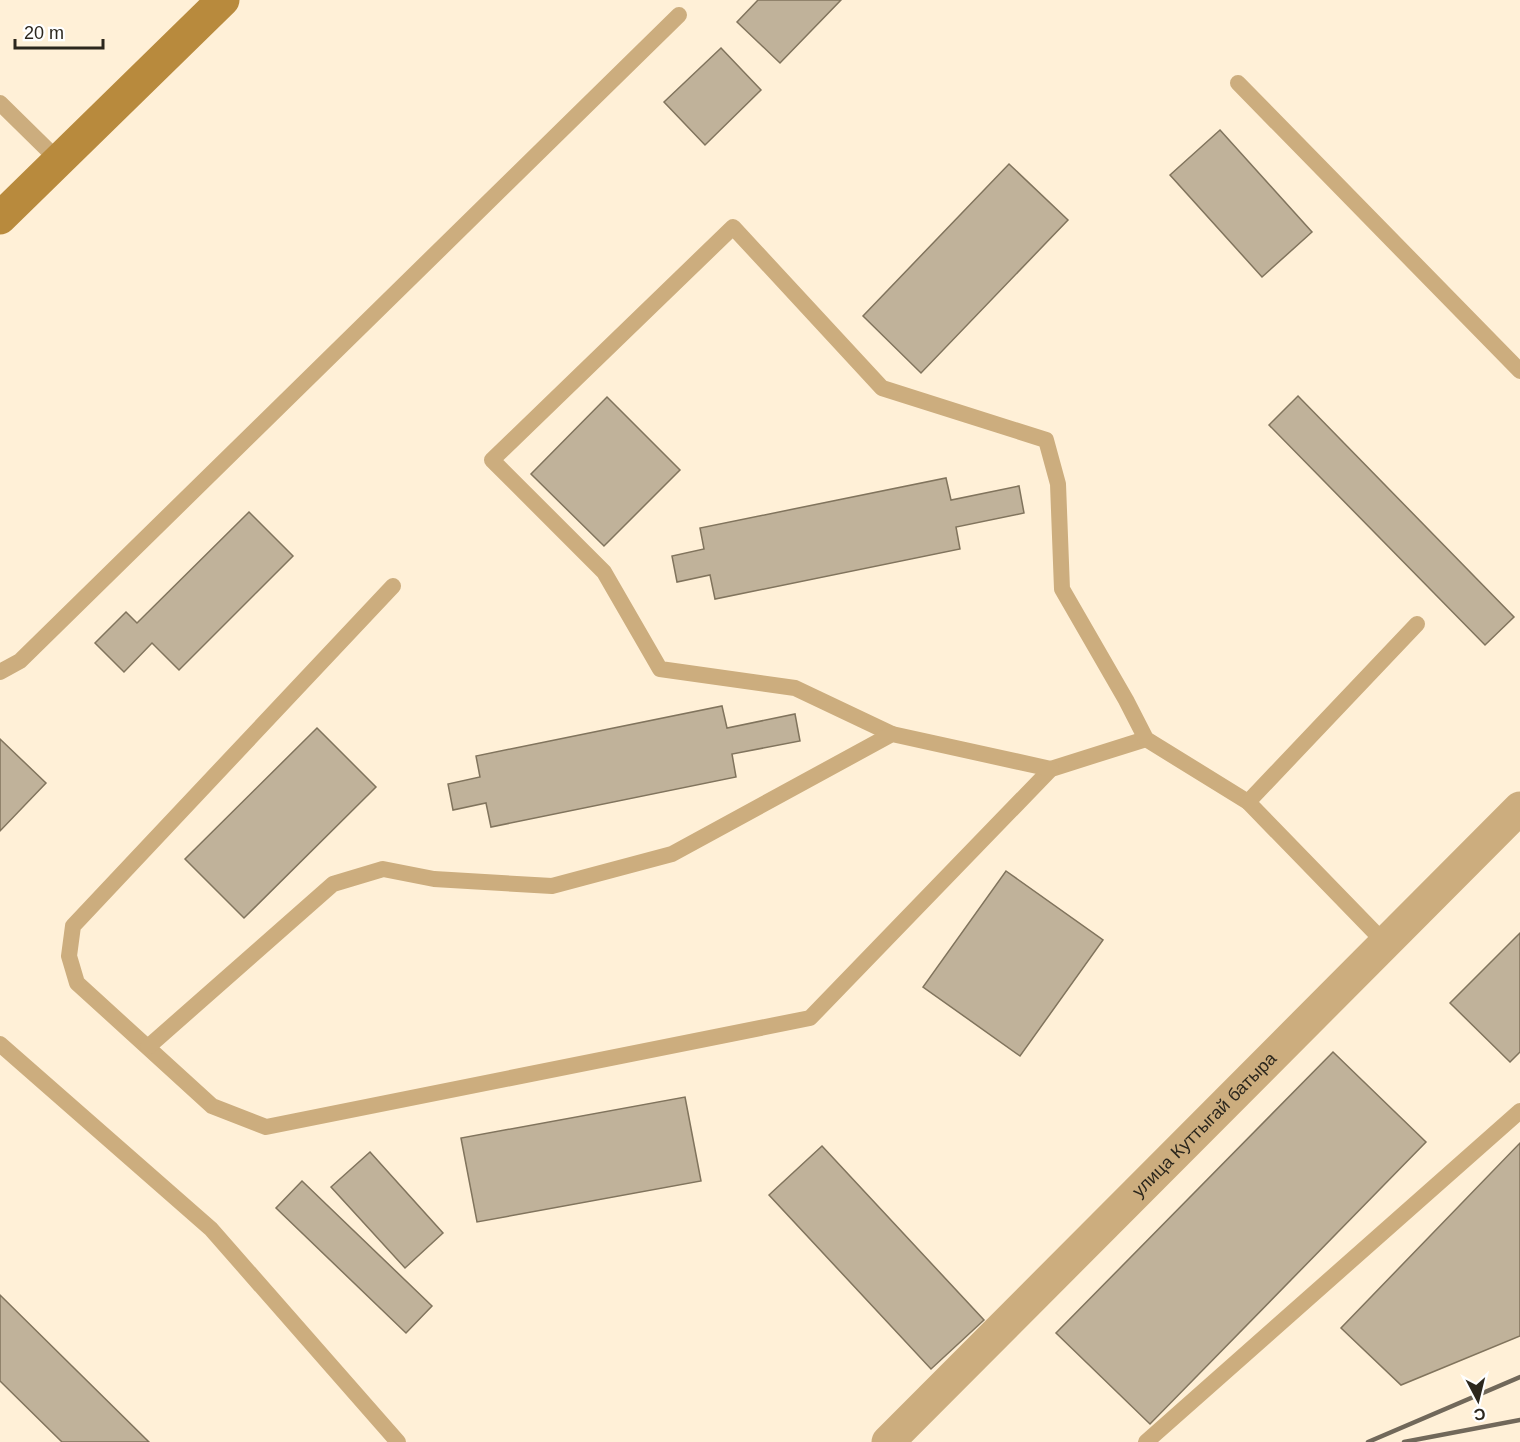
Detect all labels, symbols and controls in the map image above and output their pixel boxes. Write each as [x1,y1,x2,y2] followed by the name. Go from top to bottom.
[15,12,104,50] scale bar
[24,23,64,43] text: 20 m
[1128,1048,1281,1201] street label: улица Куттыгай батыра
[1448,1370,1508,1430] north arrow
[1473,1405,1487,1424] text: С

